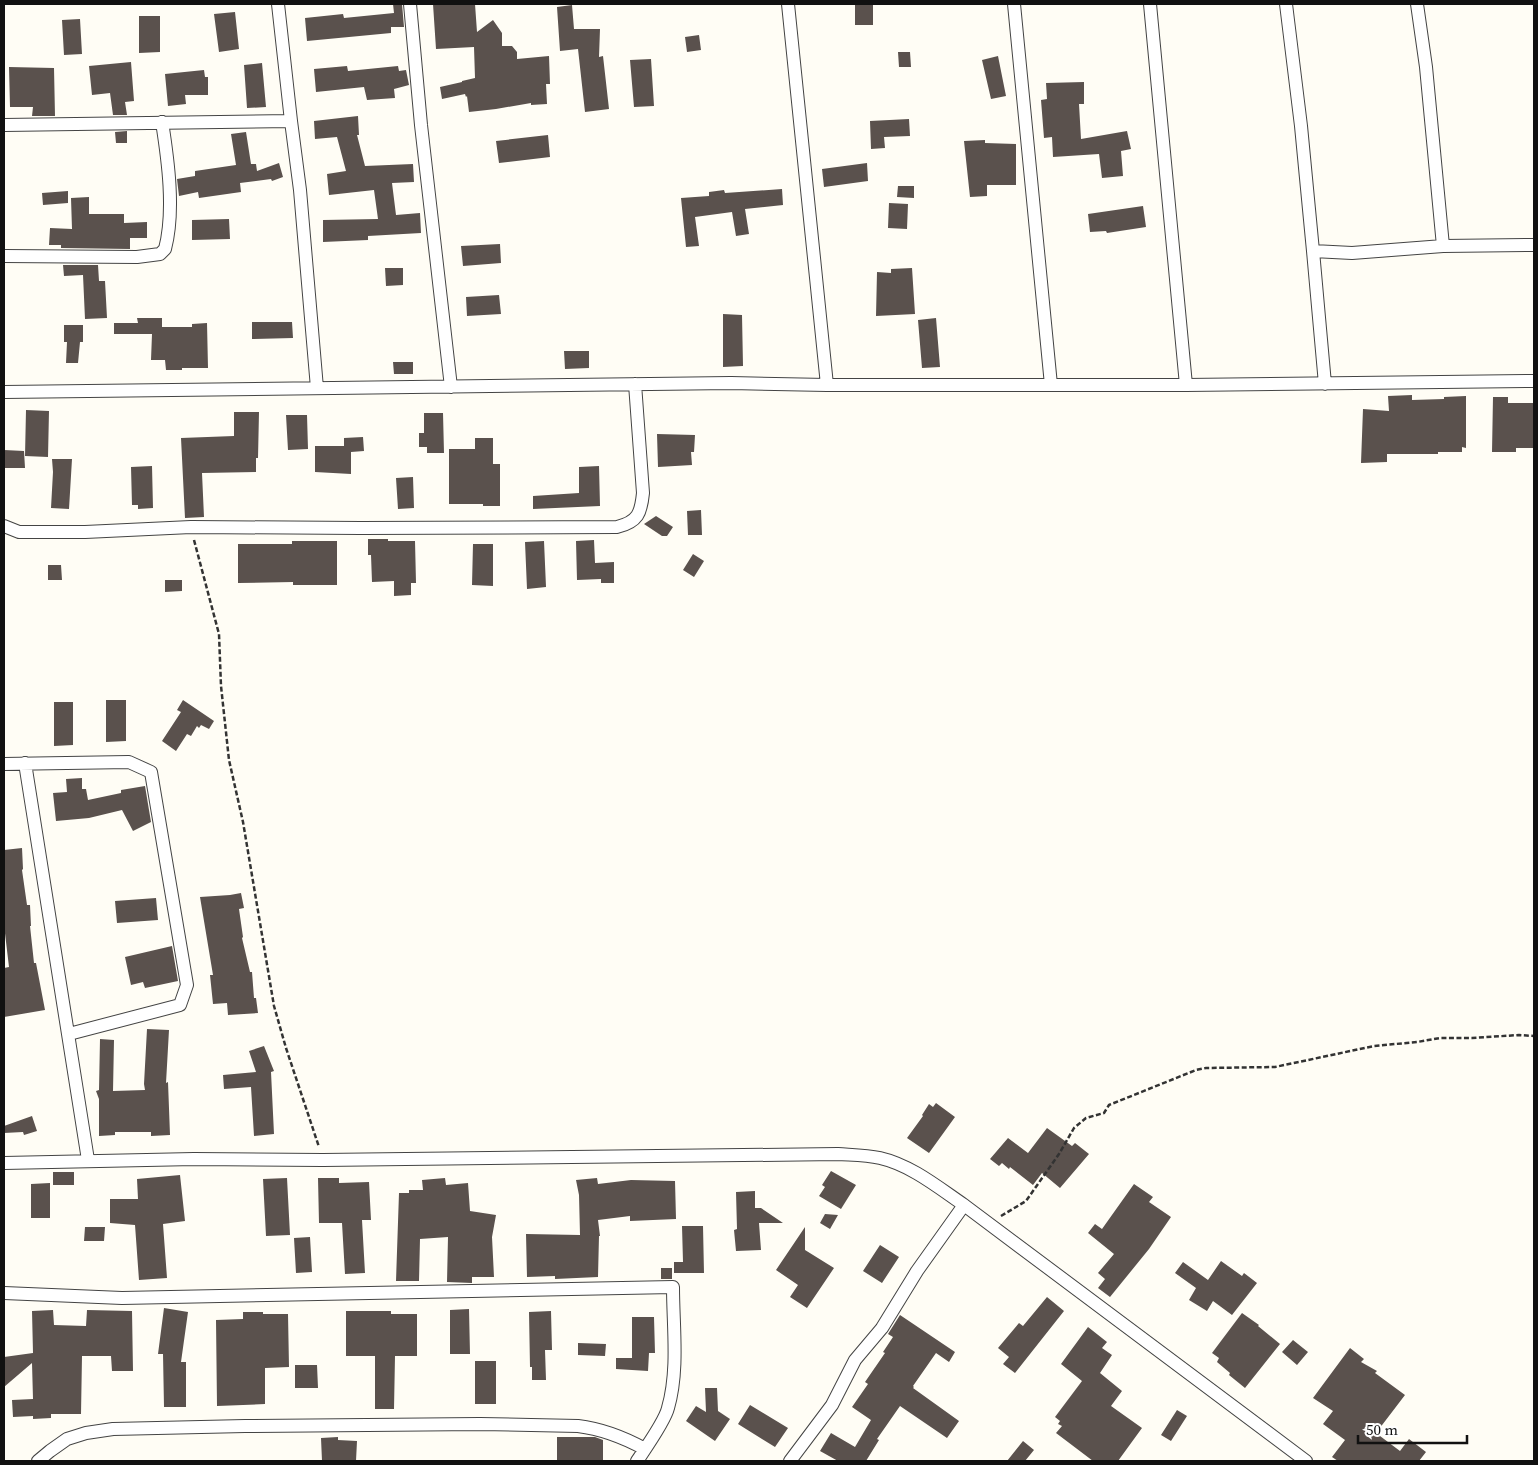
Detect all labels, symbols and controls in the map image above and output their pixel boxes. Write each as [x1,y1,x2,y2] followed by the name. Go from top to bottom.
[1358,1412,1467,1444] scale bar
[1366,1419,1398,1440] text: 50 m

